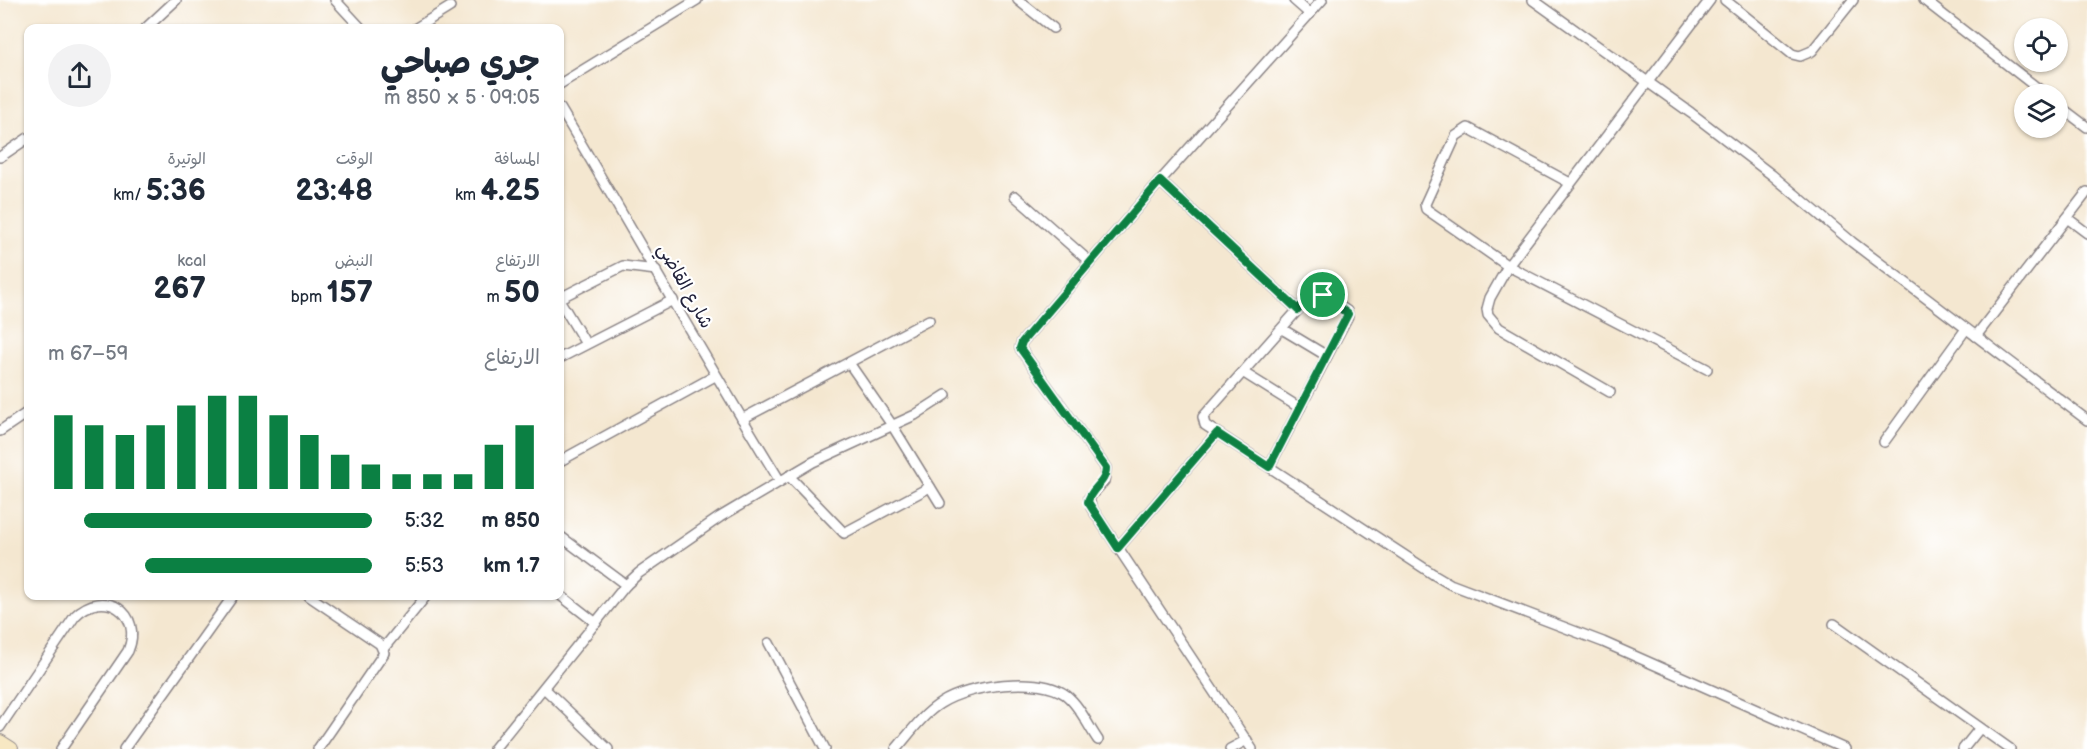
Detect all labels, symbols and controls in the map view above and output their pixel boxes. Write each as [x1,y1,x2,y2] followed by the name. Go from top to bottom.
[2014,18,2068,138] map controls
[2014,18,2068,72] button: locate
[380,43,540,83] text: جري صباحي
[48,44,111,107] button: share
[2014,84,2068,138] button: layers
[384,86,540,110] text: 09:05 · 5 × 850 m
[167,150,206,169] text: الوتيرة
[336,150,373,169] text: الوقت
[494,150,540,169] text: المسافة
[146,173,206,209] text: 5:36
[295,173,373,209] text: 23:48
[480,173,540,209] text: 4.25
[113,186,146,205] text: /km
[455,186,480,205] text: km
[649,240,717,335] street label: شارع القاضي
[177,252,206,271] text: kcal
[335,252,373,271] text: النبض
[495,252,540,271] text: الارتفاع
[1297,269,1348,320] pin
[153,271,206,307] text: 267
[327,275,373,311] text: 157
[504,275,540,311] text: 50
[1306,278,1339,311] icon: arrive
[291,288,327,307] text: bpm
[486,288,504,307] text: m
[48,342,128,366] text: 59–67 m
[484,346,540,370] text: الارتفاع
[404,509,444,533] text: 5:32
[482,509,540,533] text: 850 m
[405,554,444,578] text: 5:53
[483,554,540,578] text: 1.7 km

